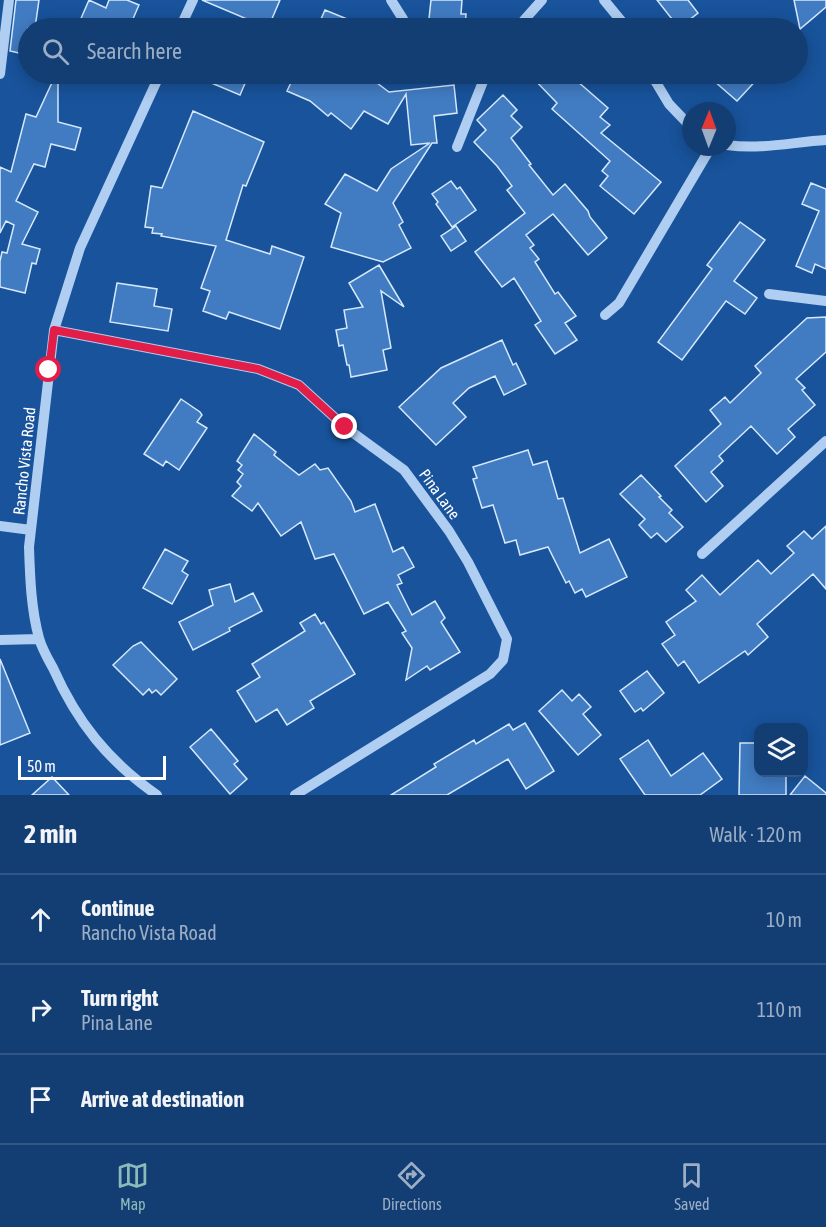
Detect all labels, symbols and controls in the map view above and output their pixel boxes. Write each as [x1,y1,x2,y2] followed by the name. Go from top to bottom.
[18,18,808,84] search box
[39,35,72,68] icon: search
[87,38,182,64] text: Search here
[682,102,736,156] north arrow
[35,356,61,382] route start
[9,406,39,516] street label: Rancho Vista Road
[331,413,357,439] route end
[416,466,464,522] street label: Pina Lane
[754,723,808,777] map controls
[754,723,808,777] button: layers
[18,753,166,780] scale bar
[27,757,56,775] text: 50 m
[24,819,77,849] text: 2 min
[710,823,802,846] text: Walk · 120 m
[81,895,155,921] text: Continue
[24,903,57,936] icon: ahead
[766,908,802,931] text: 10 m
[81,921,217,944] text: Rancho Vista Road
[81,985,158,1011] text: Turn right
[24,993,57,1026] icon: right
[757,998,802,1021] text: 110 m
[81,1011,153,1034] text: Pina Lane
[24,1083,57,1116] icon: arrive
[81,1086,244,1112] text: Arrive at destination
[116,1159,149,1213] tab: Map
[382,1159,442,1213] tab: Directions
[674,1159,710,1213] tab: Saved

